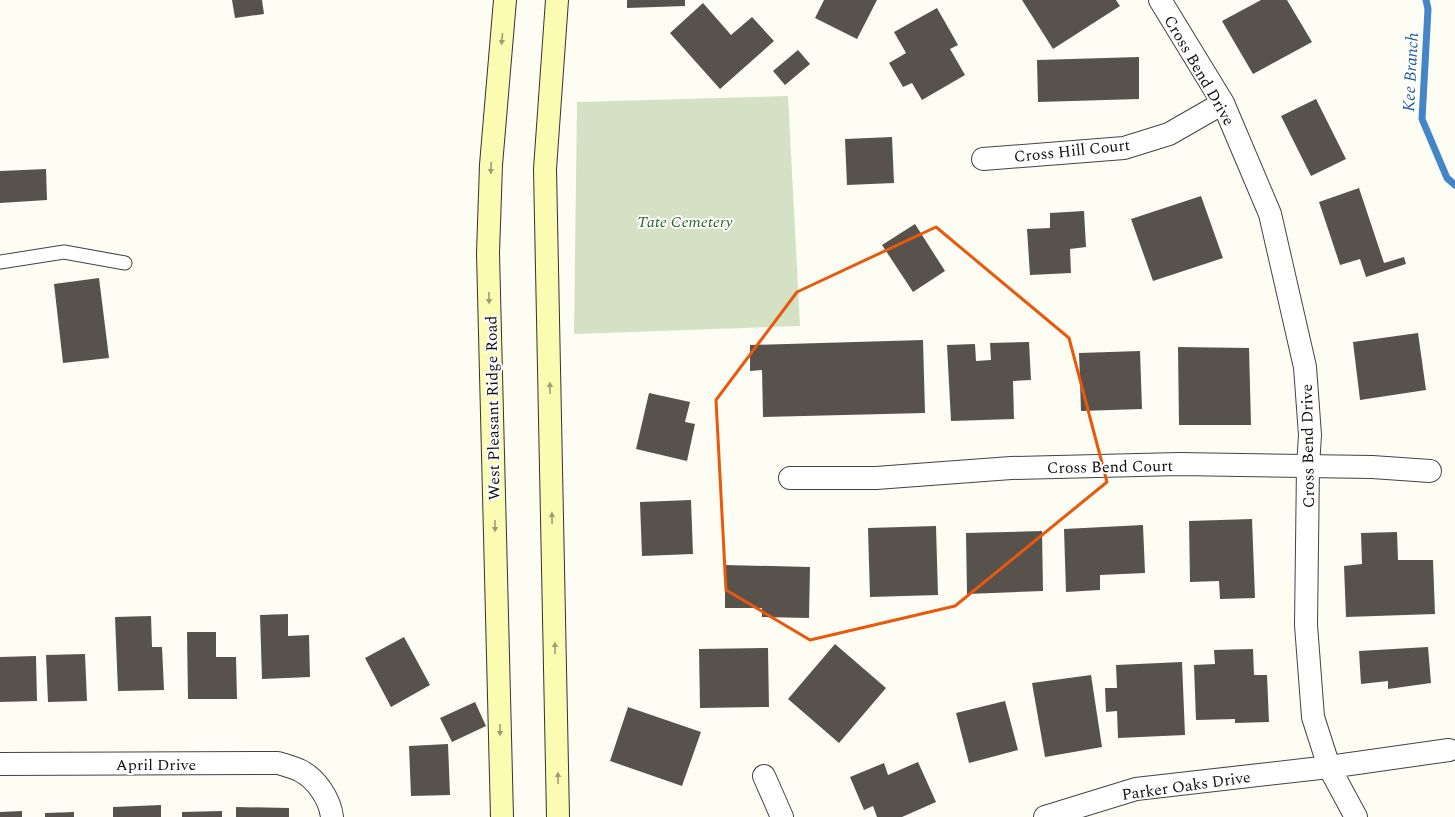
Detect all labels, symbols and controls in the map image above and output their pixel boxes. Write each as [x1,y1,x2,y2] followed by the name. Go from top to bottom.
[1158,11,1241,130] street label: Cross Bend Drive
[1396,31,1426,112] water label: Kee Branch
[498,33,505,45] one-way arrow
[1013,133,1132,169] street label: Cross Hill Court
[488,162,494,175] one-way arrow
[637,210,733,234] park label: Tate Cemetery
[486,292,493,304] one-way arrow
[479,315,507,501] street label: West Pleasant Ridge Road
[547,381,553,394] one-way arrow
[1295,384,1321,508] street label: Cross Bend Drive
[1047,454,1174,480] street label: Cross Bend Court
[549,512,556,524] one-way arrow
[492,520,498,533] one-way arrow
[552,641,558,654] one-way arrow
[497,724,503,737] one-way arrow
[116,753,196,777] street label: April Drive
[1120,765,1252,807] street label: Parker Oaks Drive
[555,771,561,784] one-way arrow

